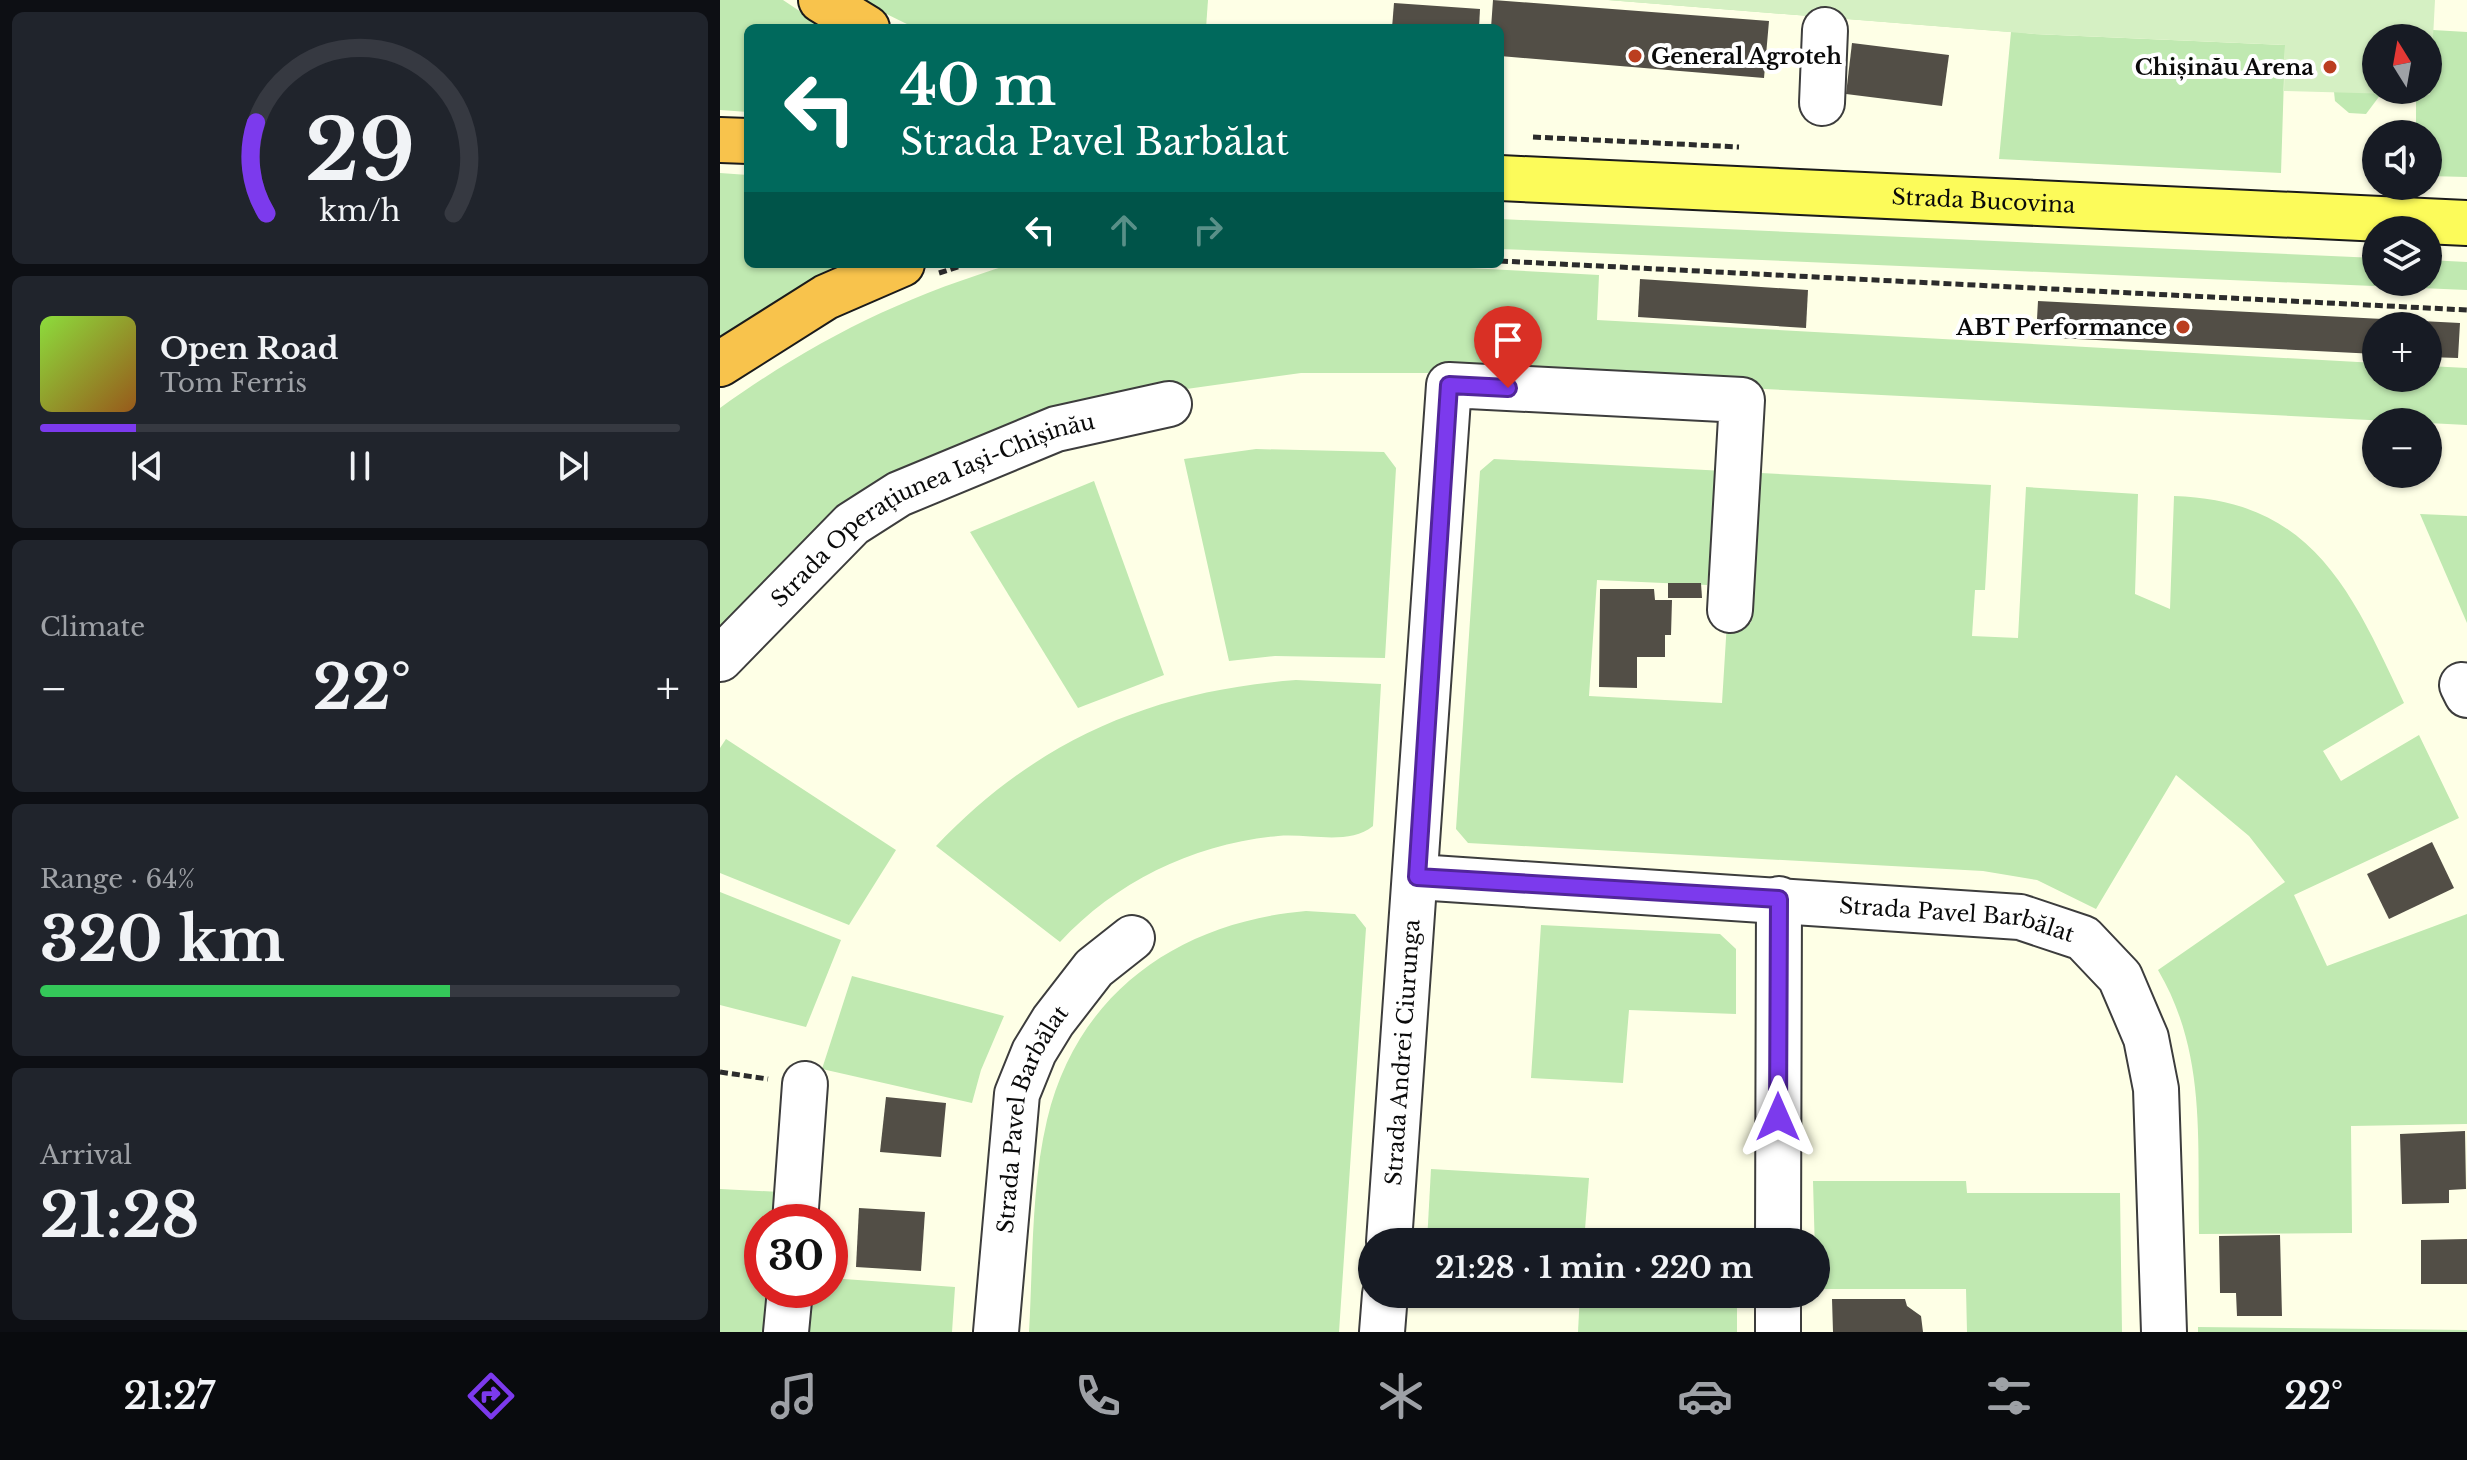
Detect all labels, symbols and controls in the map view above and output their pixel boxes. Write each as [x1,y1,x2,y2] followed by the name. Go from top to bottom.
[2362,24,2442,104] north arrow
[2362,24,2442,488] map controls
[1651,43,1842,70] place label: General Agroteh
[1626,47,1644,65] marker: General Agroteh
[900,51,1056,120] text: 40 m
[2135,54,2314,81] place label: Chișinău Arena
[768,56,872,160] icon: left
[2321,58,2339,76] marker: Chișinău Arena
[305,99,415,202] text: 29
[900,120,1289,165] text: Strada Pavel Barbălat
[2362,120,2442,200] button: sound
[1891,183,2077,218] street label: Strada Bucovina
[319,193,401,229] text: km/h
[1018,208,1062,252] icon: left
[1102,208,1146,252] icon: ahead
[1186,208,1230,252] icon: right
[2362,216,2442,296] button: layers
[1474,306,1542,388] pin
[2362,312,2442,392] button: +
[1955,314,2167,341] place label: ABT Performance
[1486,318,1530,362] icon: arrive
[2174,318,2192,336] marker: ABT Performance
[160,330,339,367] text: Open Road
[160,367,307,399] text: Tom Ferris
[765,407,1097,612] street label: Strada Operațiunea Iași-Chișinău
[2362,408,2442,488] button: −
[125,444,169,488] icon: previous
[338,444,382,488] icon: pause
[551,444,595,488] icon: next
[40,611,145,643] text: Climate
[313,651,411,725] text: 22°
[40,661,68,716] text: −
[656,661,680,716] text: +
[40,863,195,895] text: Range · 64%
[1838,892,2079,948] street label: Strada Pavel Barbălat
[40,903,285,977] text: 320 km
[1379,918,1425,1187] street label: Strada Andrei Ciurunga
[991,999,1074,1234] street label: Strada Pavel Barbălat
[1736,1075,1820,1159] position arrow
[40,1139,132,1171] text: Arrival
[40,1179,199,1253] text: 21:28
[744,1204,848,1308] speed limit sign: 30
[1435,1249,1753,1286] text: 21:28 · 1 min · 220 m
[463,1368,519,1424] icon: directions
[766,1368,822,1424] icon: music
[1070,1368,1126,1424] icon: phone
[1373,1368,1429,1424] icon: climate
[1677,1368,1733,1424] icon: car
[1981,1368,2037,1424] icon: filters
[124,1374,215,1419] text: 21:27
[2284,1374,2343,1419] text: 22°

